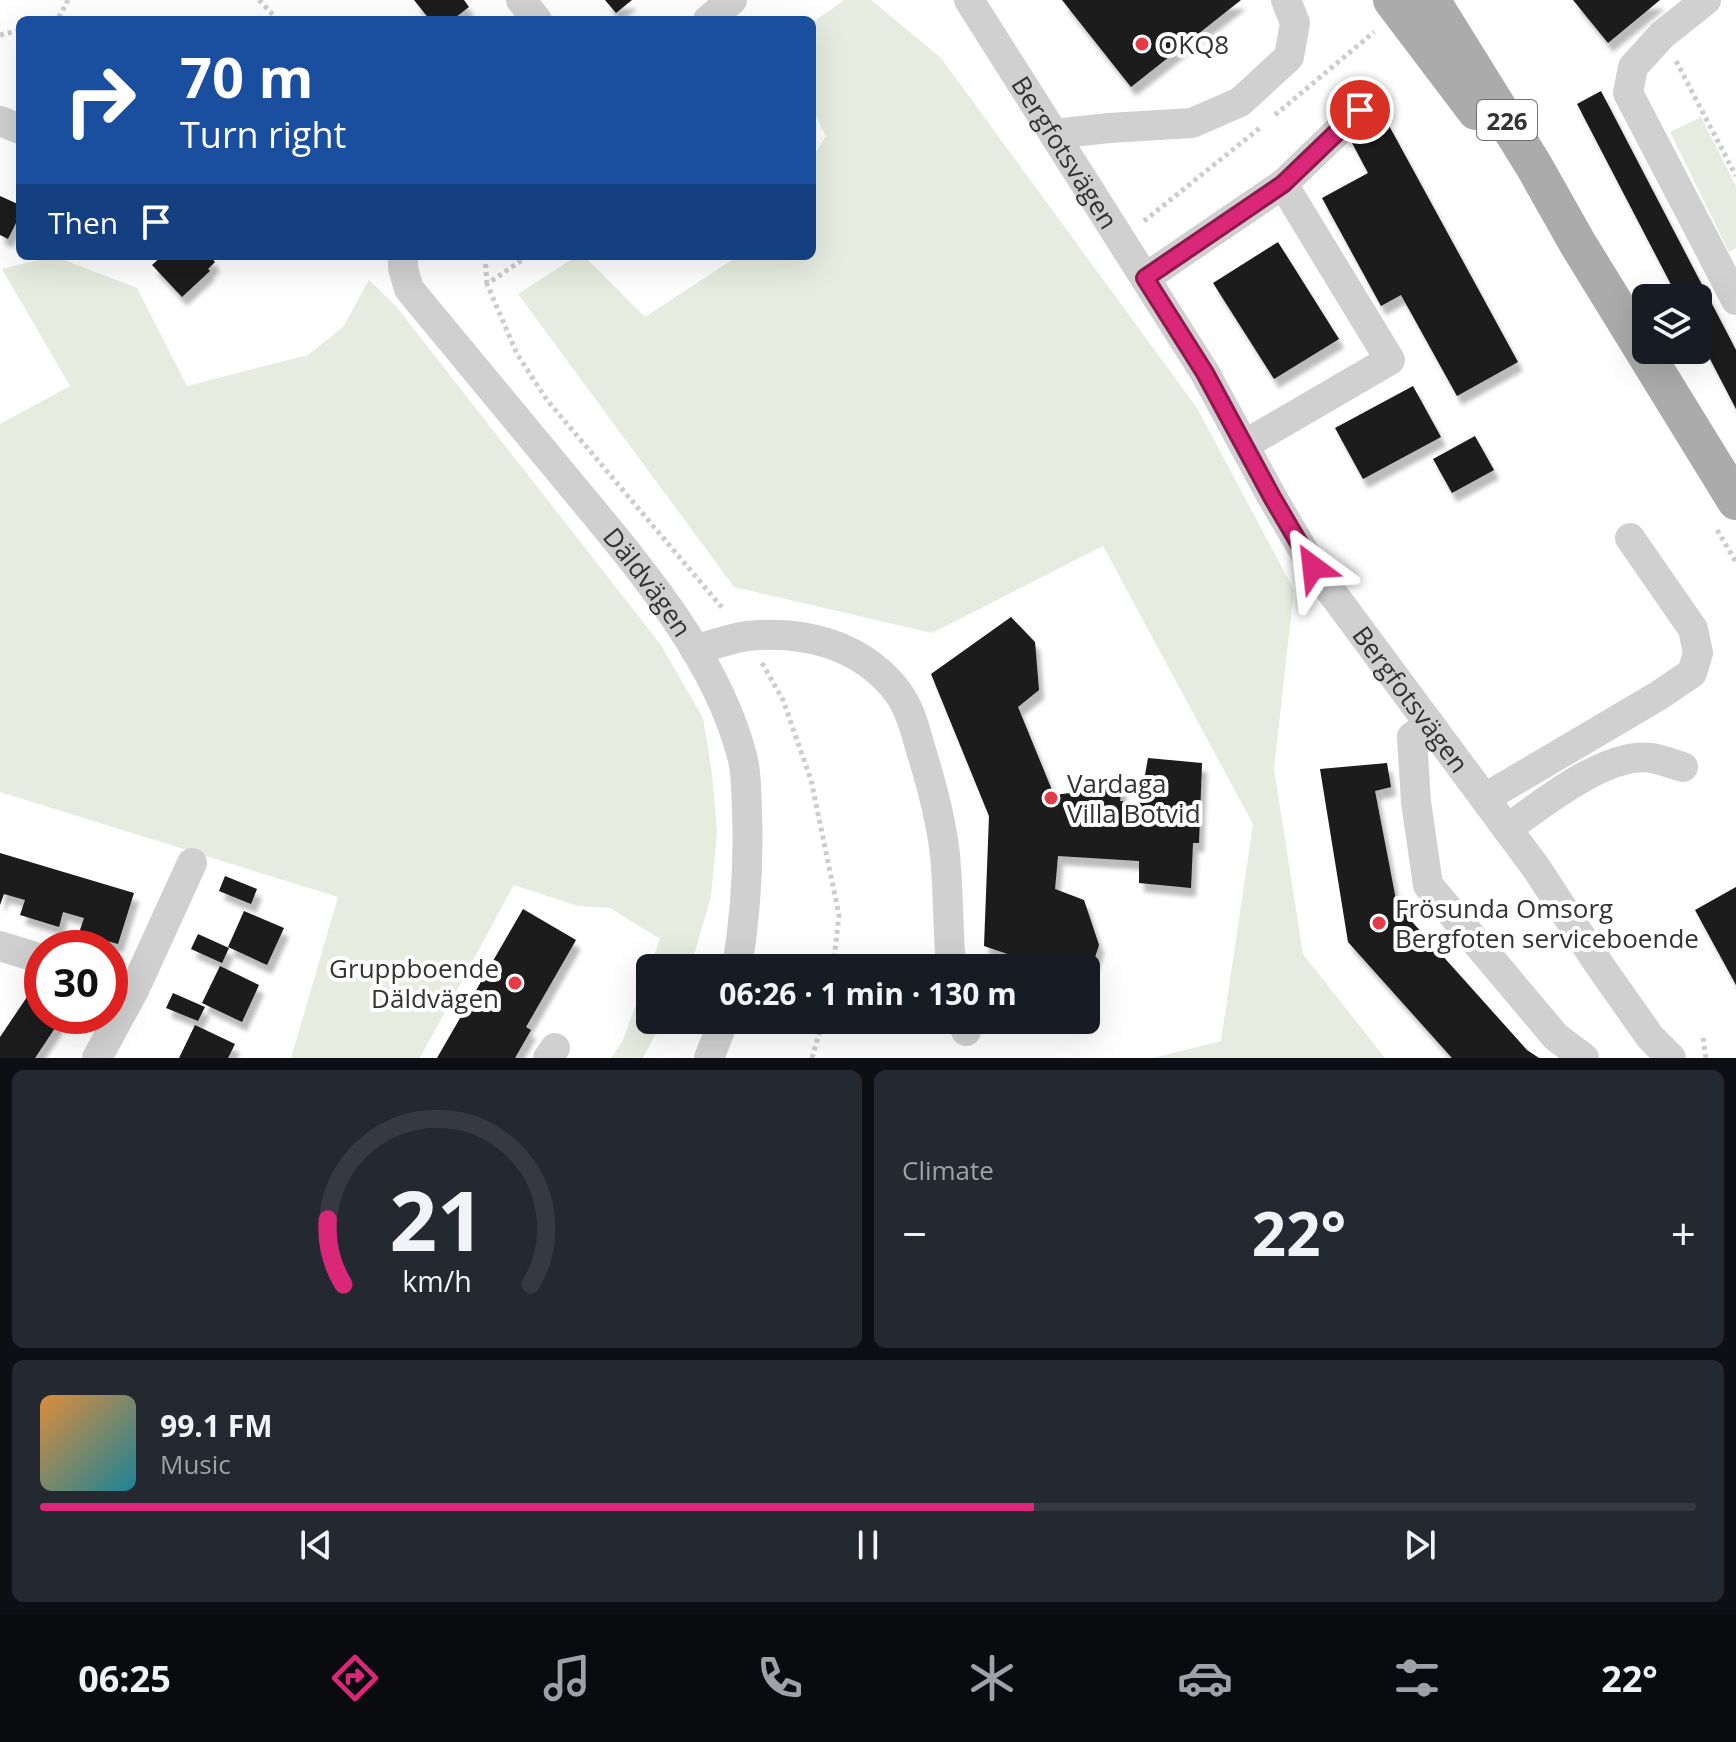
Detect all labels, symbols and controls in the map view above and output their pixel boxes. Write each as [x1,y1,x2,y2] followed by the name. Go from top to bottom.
[1158,26,1229,62] place label: OKQ8
[1133,35,1151,53] marker: OKQ8
[180,38,314,114] text: 70 m
[48,48,152,152] icon: right
[1003,69,1127,235] street label: Bergfotsvägen
[1326,76,1394,144] pin
[1338,88,1382,132] icon: arrive
[1477,100,1537,140] road number: 226
[180,110,346,159] text: Turn right
[134,200,178,244] icon: arrive
[48,202,118,243] text: Then
[1632,284,1712,364] map controls
[1632,284,1712,364] button: layers
[595,520,701,644] street label: Däldvägen
[1271,525,1355,609] position arrow
[1345,618,1477,780] street label: Bergfotsvägen
[1067,765,1201,831] place label: Vardaga Villa Botvid
[1042,789,1060,807] marker: Vardaga Villa Botvid
[1395,890,1699,956] place label: Frösunda Omsorg Bergfoten serviceboende
[1370,914,1388,932] marker: Frösunda Omsorg Bergfoten serviceboende
[24,930,128,1034] speed limit sign: 30
[329,950,499,1016] place label: Gruppboende Däldvägen
[719,973,1017,1014] text: 06:26 · 1 min · 130 m
[506,974,524,992] marker: Gruppboende Däldvägen
[902,1152,994,1188] text: Climate
[389,1162,485,1275] text: 21
[1252,1192,1346,1274] text: 22°
[902,1203,927,1263] text: −
[1671,1203,1696,1263] text: +
[402,1261,472,1300] text: km/h
[160,1405,273,1446] text: 99.1 FM
[160,1446,231,1482] text: Music
[294,1523,338,1567] icon: previous
[846,1523,890,1567] icon: pause
[1398,1523,1442,1567] icon: next
[327,1650,383,1706] icon: directions
[539,1650,595,1706] icon: music
[752,1650,808,1706] icon: phone
[964,1650,1020,1706] icon: climate
[1177,1650,1233,1706] icon: car
[1389,1650,1445,1706] icon: filters
[78,1654,171,1703] text: 06:25
[1601,1654,1658,1703] text: 22°

